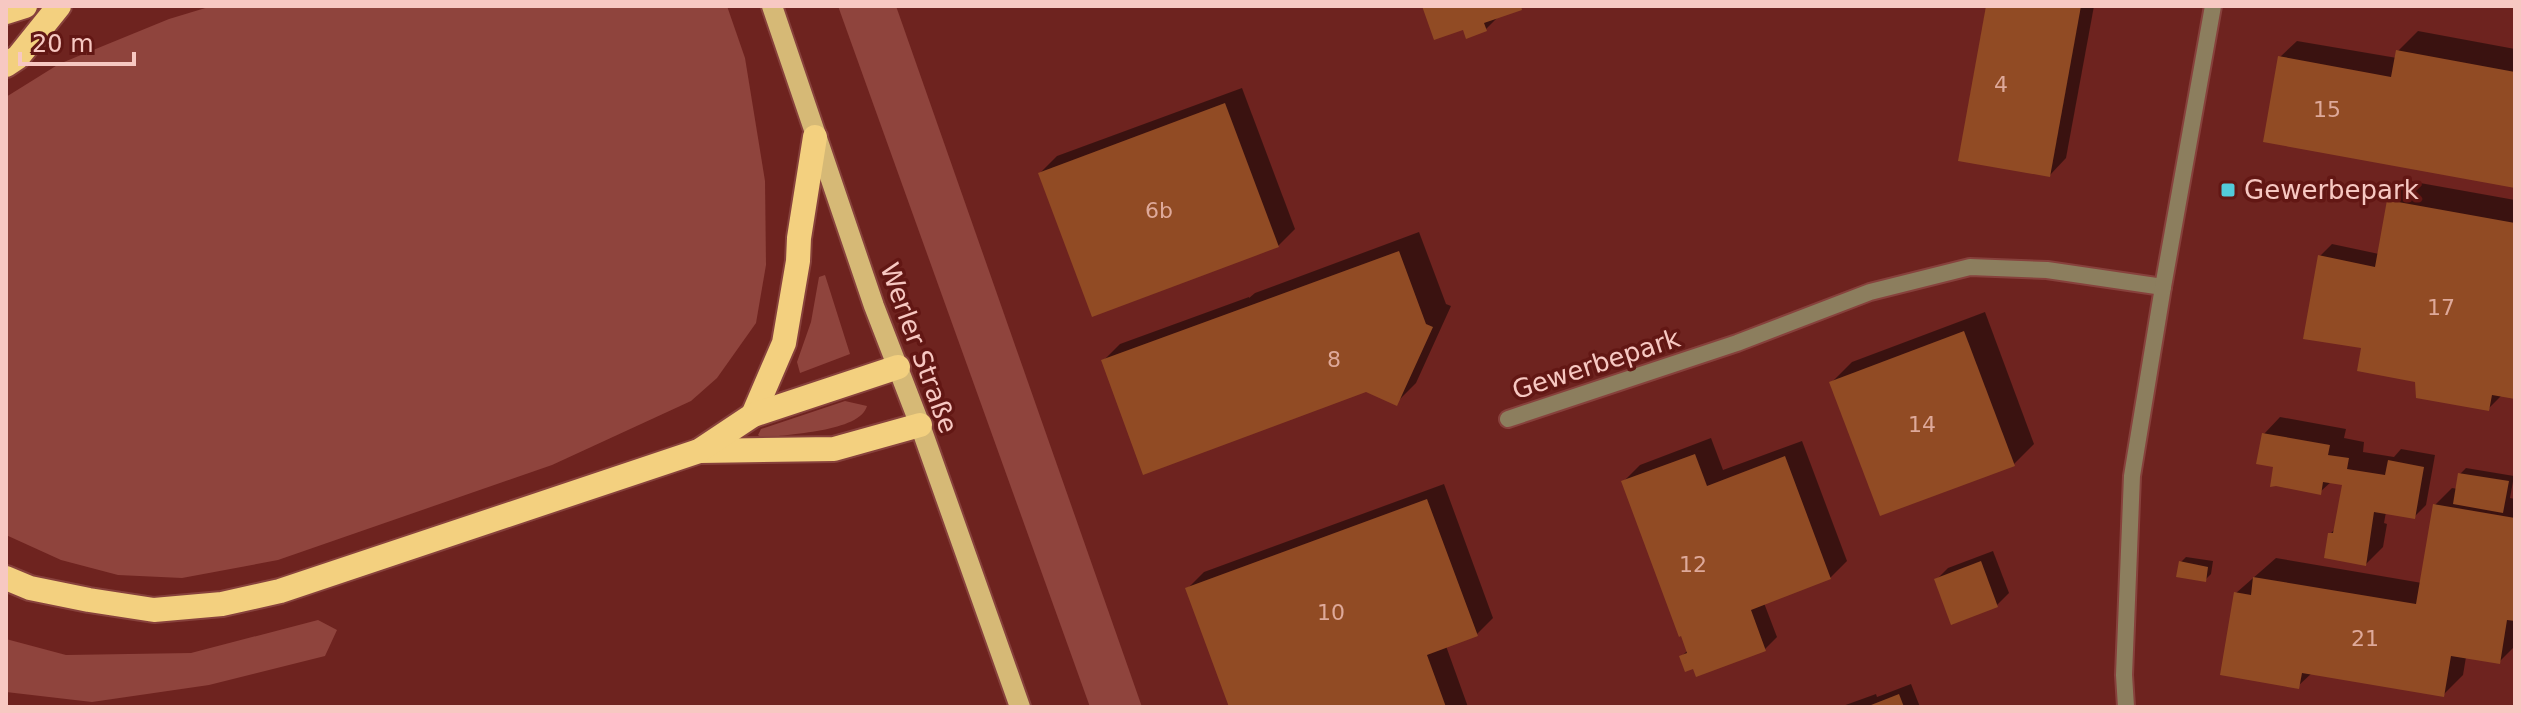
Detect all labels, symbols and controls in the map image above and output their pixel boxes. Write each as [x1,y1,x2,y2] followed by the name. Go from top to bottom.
[20,16,134,66] scale bar
[32,30,94,58] text: 20 m
[1994,72,2008,97] house number: 4
[2313,97,2341,122] house number: 15
[2244,175,2419,205] place label: Gewerbepark
[2219,181,2237,199] marker: Gewerbepark
[1145,198,1173,223] house number: 6b
[874,259,964,437] street label: Werler Straße
[2427,295,2455,320] house number: 17
[1508,323,1684,405] street label: Gewerbepark
[1327,347,1341,372] house number: 8
[1908,412,1936,437] house number: 14
[1679,552,1707,577] house number: 12
[1317,600,1345,625] house number: 10
[2351,626,2379,651] house number: 21

